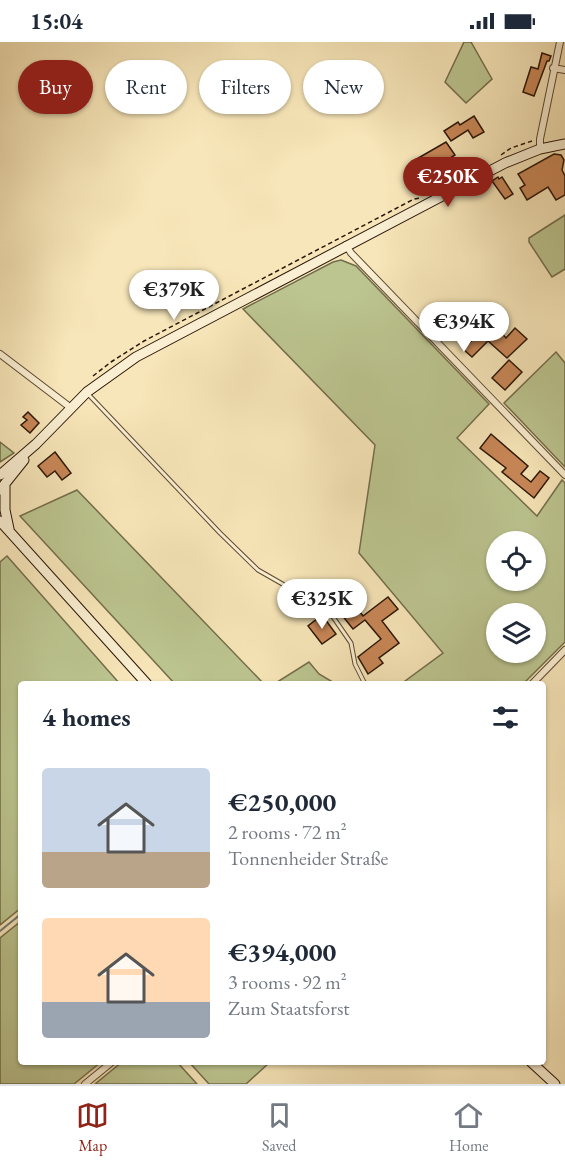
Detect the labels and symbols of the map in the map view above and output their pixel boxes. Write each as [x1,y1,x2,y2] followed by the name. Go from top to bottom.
[406,157,490,208] pin: €250K
[132,270,216,321] pin: €379K
[422,302,506,353] pin: €394K
[280,579,364,630] pin: €325K

